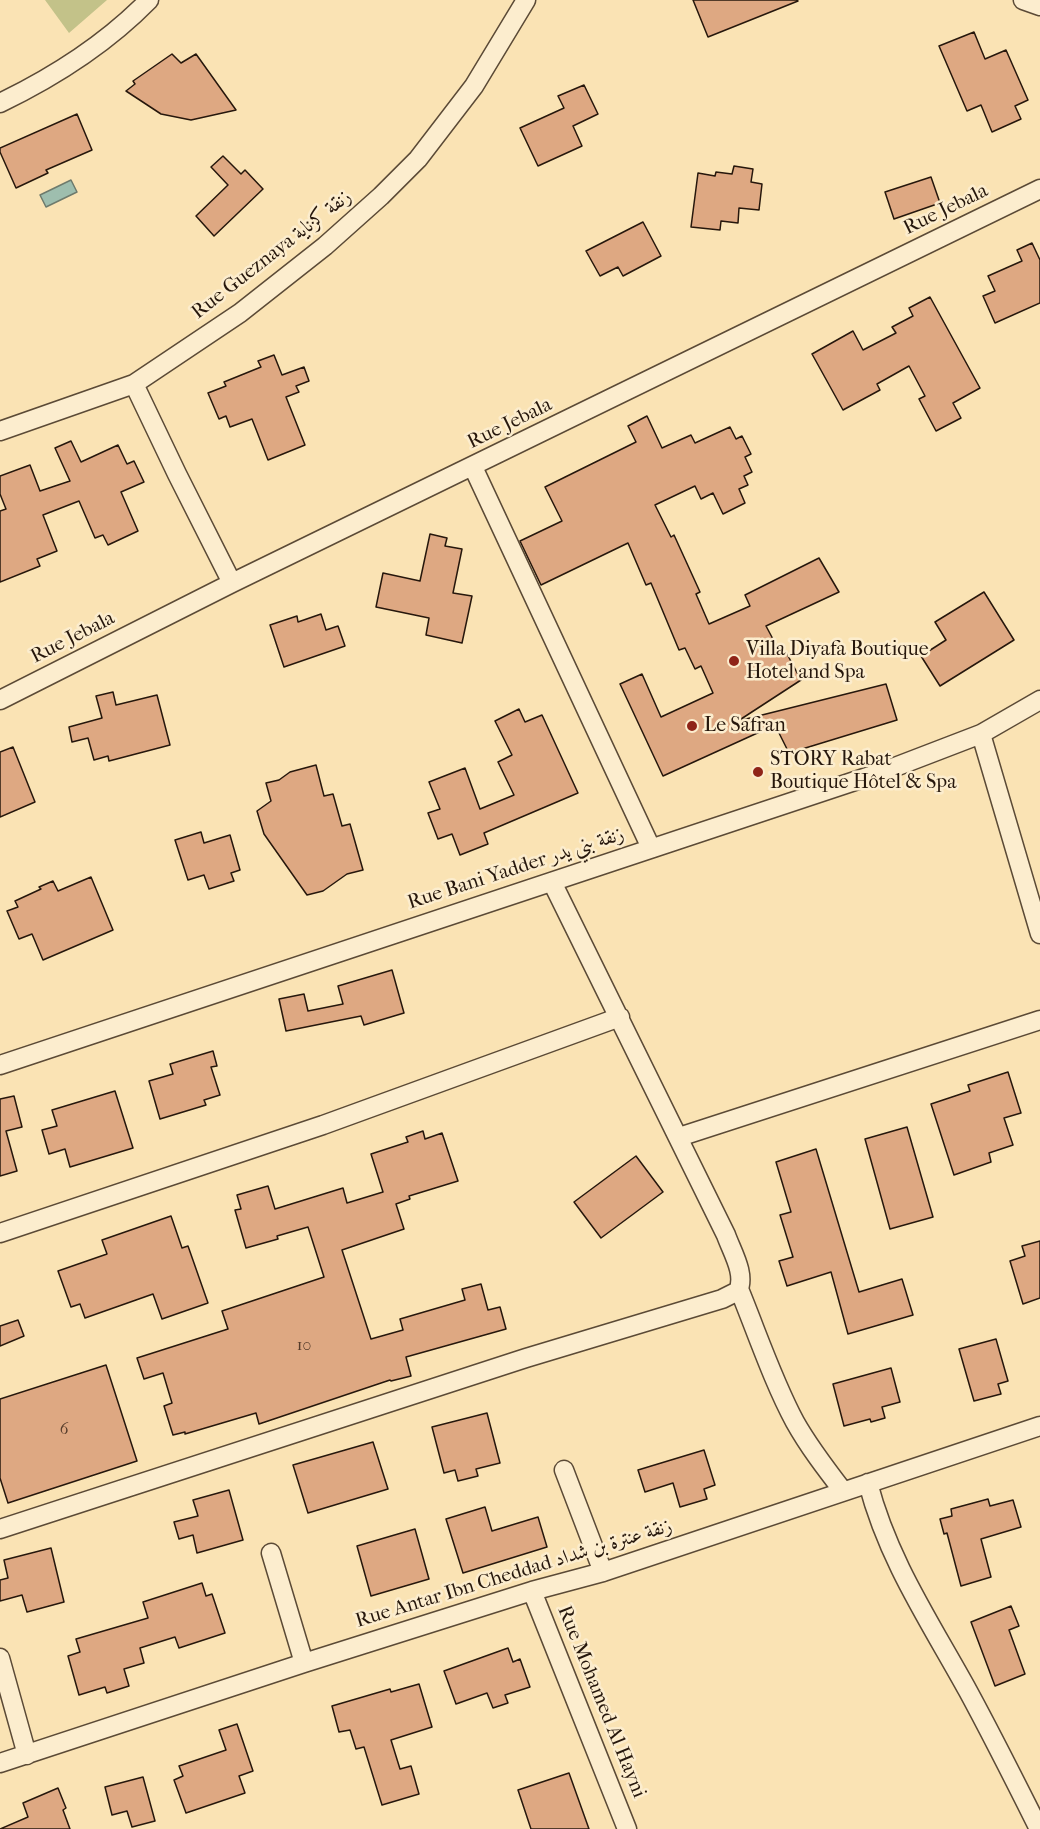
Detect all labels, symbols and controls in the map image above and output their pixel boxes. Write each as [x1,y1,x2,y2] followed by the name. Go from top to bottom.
[900,179,992,241] street label: Rue Jebala
[187,185,357,325] street label: Rue Gueznaya زنقة كزناية
[464,393,556,455] street label: Rue Jebala
[27,607,119,669] street label: Rue Jebala
[746,638,929,685] place label: Villa Diyafa Boutique Hotel and Spa
[727,654,741,668] marker: Villa Diyafa Boutique Hotel and Spa
[704,714,786,738] place label: Le Safran
[685,719,699,733] marker: Le Safran
[770,748,956,795] place label: STORY Rabat Boutique Hôtel & Spa
[751,765,765,779] marker: STORY Rabat Boutique Hôtel & Spa
[405,823,627,915] street label: Rue Bani Yadder زنقة بني يدر
[297,1336,311,1356] house number: 10
[60,1420,68,1440] house number: 6
[353,1514,675,1634] street label: Rue Antar Ibn Cheddad زنقة عنترة بن شداد
[551,1602,651,1802] street label: Rue Mohamed Al Hayni

